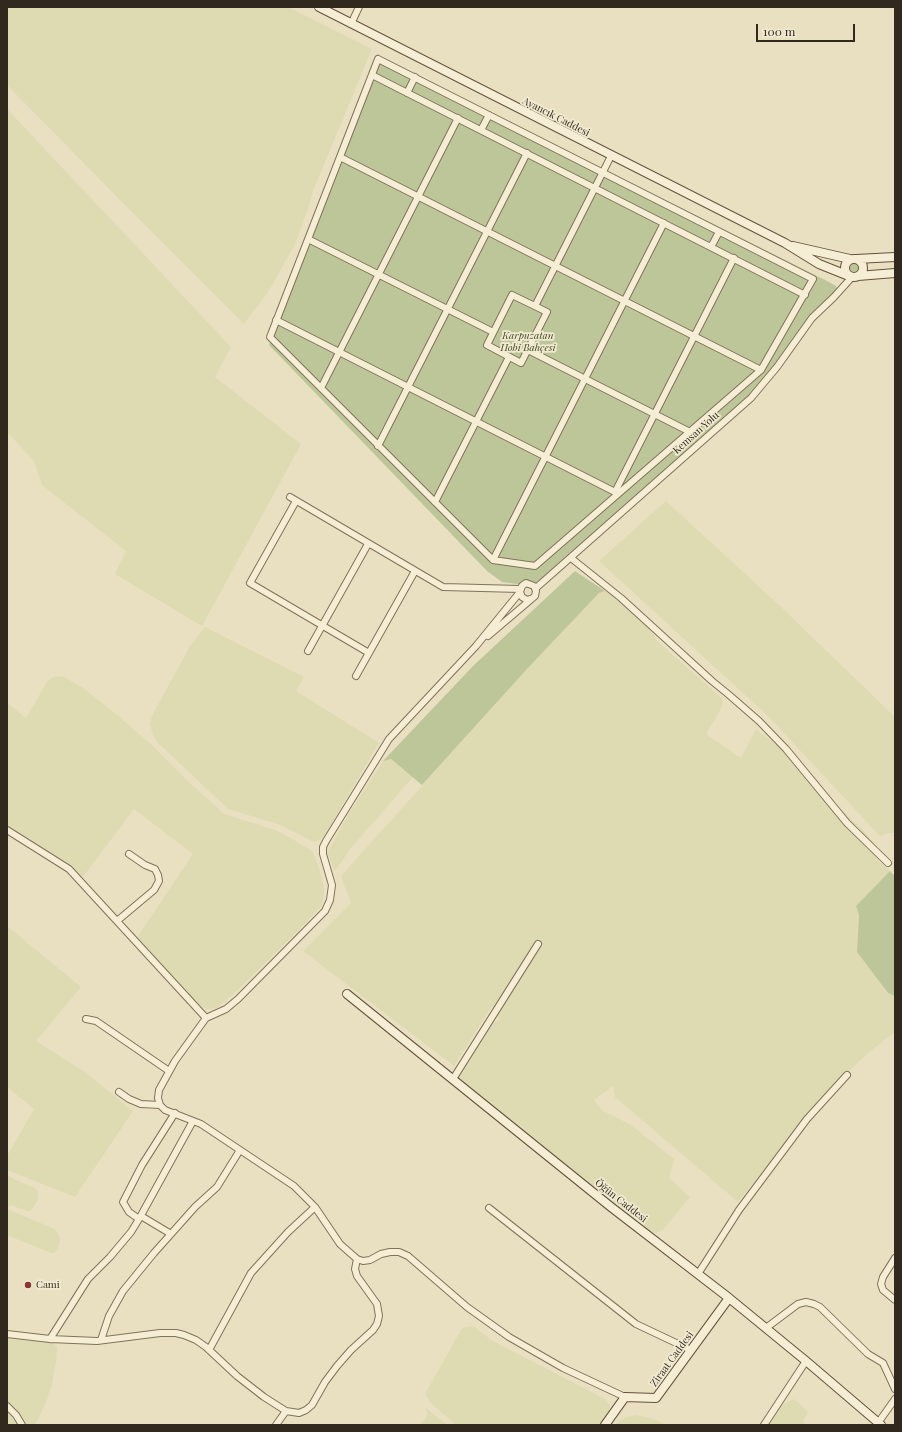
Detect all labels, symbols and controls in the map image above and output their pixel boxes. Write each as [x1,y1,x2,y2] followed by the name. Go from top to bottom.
[758,16,857,42] scale bar
[763,23,795,39] text: 100 m
[520,95,592,139] street label: Ayancık Caddesi
[500,330,556,354] park label: Karpuzatan Hobi Bahçesi
[671,409,721,457] street label: Kemsan Yolu
[593,1177,649,1225] street label: Öğün Caddesi
[36,1279,60,1291] place label: Cami
[23,1280,33,1290] marker: Cami
[648,1329,696,1389] street label: Ziraat Caddesi

